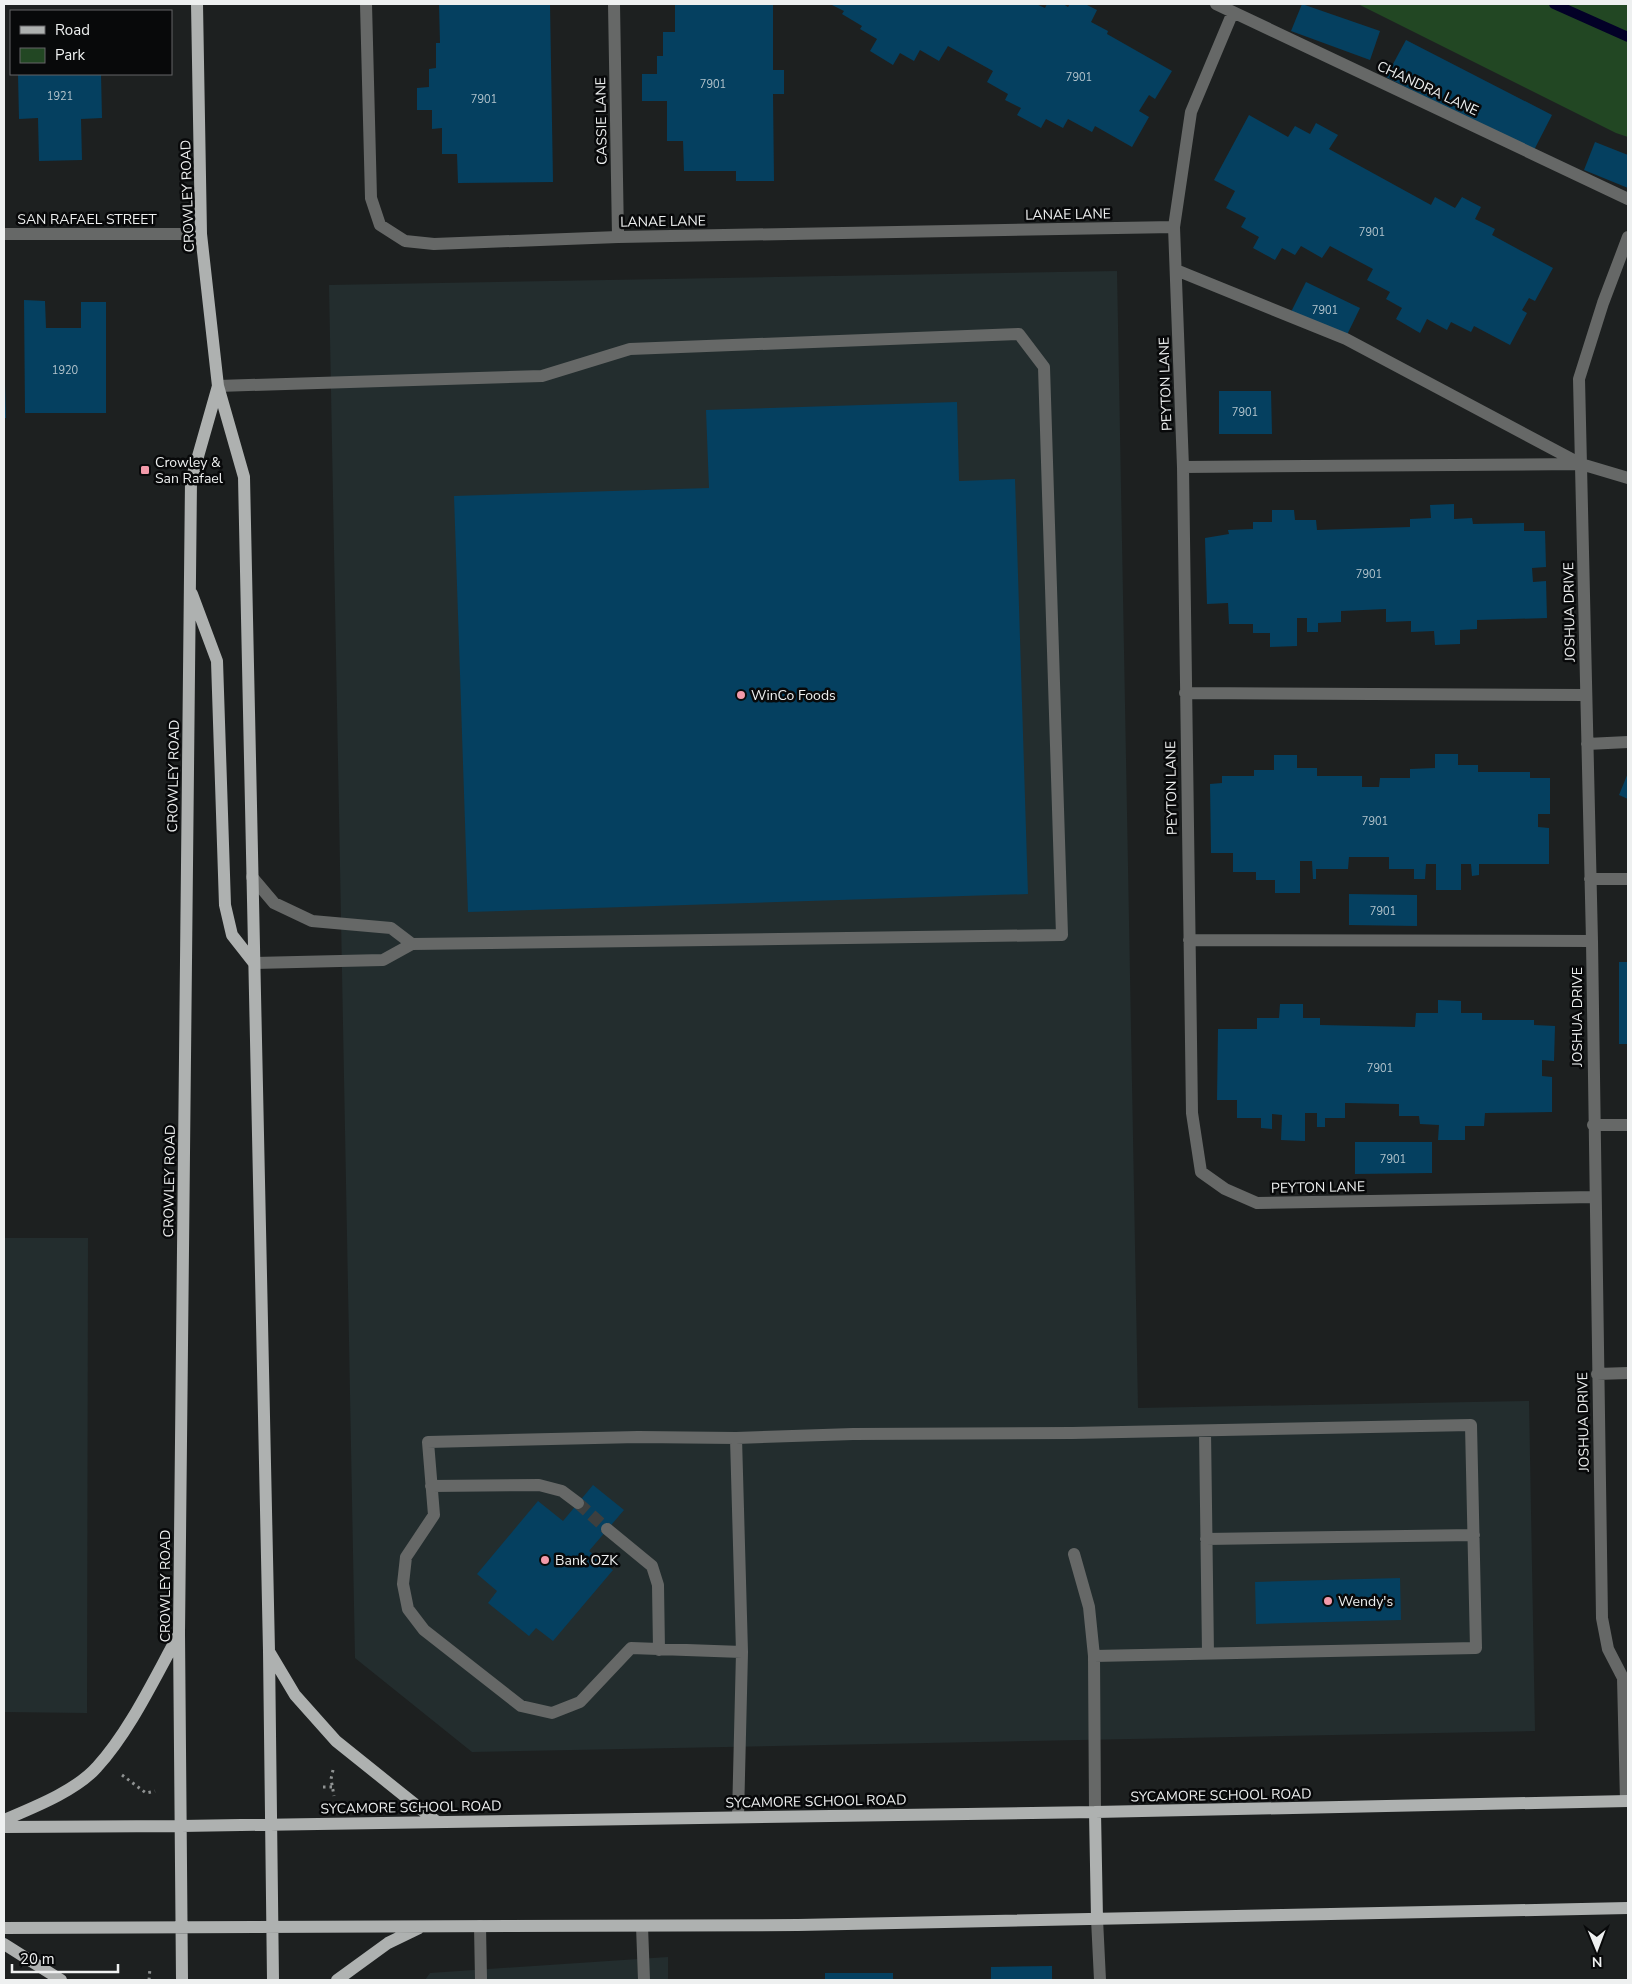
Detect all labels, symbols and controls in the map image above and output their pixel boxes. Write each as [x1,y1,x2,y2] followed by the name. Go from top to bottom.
[10,10,172,75] legend
[55,20,90,40] text: Road
[55,45,85,65] text: Park
[1374,57,1482,120] street label: CHANDRA LANE
[1066,70,1092,85] house number: 7901
[591,77,612,165] street label: CASSIE LANE
[700,77,726,92] house number: 7901
[47,89,73,104] house number: 1921
[471,92,497,107] house number: 7901
[176,139,199,253] street label: CROWLEY ROAD
[1025,204,1111,225] street label: LANAE LANE
[17,210,157,229] street label: SAN RAFAEL STREET
[620,211,706,232] street label: LANAE LANE
[1359,225,1385,240] house number: 7901
[1312,303,1338,318] house number: 7901
[1154,337,1177,431] street label: PEYTON LANE
[52,363,79,378] house number: 1920
[1232,405,1258,420] house number: 7901
[155,453,224,488] place label: Crowley & San Rafael
[139,464,151,476] marker: Crowley & San Rafael
[1559,562,1580,663] street label: JOSHUA DRIVE
[1356,567,1382,582] house number: 7901
[751,686,836,705] place label: WinCo Foods
[735,689,747,701] marker: WinCo Foods
[163,719,184,833] street label: CROWLEY ROAD
[1161,741,1182,835] street label: PEYTON LANE
[1362,814,1388,829] house number: 7901
[1370,904,1396,919] house number: 7901
[1568,967,1587,1068] street label: JOSHUA DRIVE
[1367,1061,1393,1076] house number: 7901
[159,1124,180,1238] street label: CROWLEY ROAD
[1380,1152,1406,1167] house number: 7901
[1271,1177,1365,1198] street label: PEYTON LANE
[1573,1372,1594,1473] street label: JOSHUA DRIVE
[156,1530,175,1642] street label: CROWLEY ROAD
[555,1551,618,1570] place label: Bank OZK
[539,1554,551,1566] marker: Bank OZK
[1338,1592,1393,1611] place label: Wendy's
[1322,1595,1334,1607] marker: Wendy's
[1130,1784,1312,1807] street label: SYCAMORE SCHOOL ROAD
[725,1790,907,1813] street label: SYCAMORE SCHOOL ROAD
[320,1796,502,1819] street label: SYCAMORE SCHOOL ROAD
[1572,1924,1622,1974] north arrow
[12,1942,119,1974] scale bar
[20,1949,55,1969] text: 20 m
[1592,1952,1603,1971] text: N

